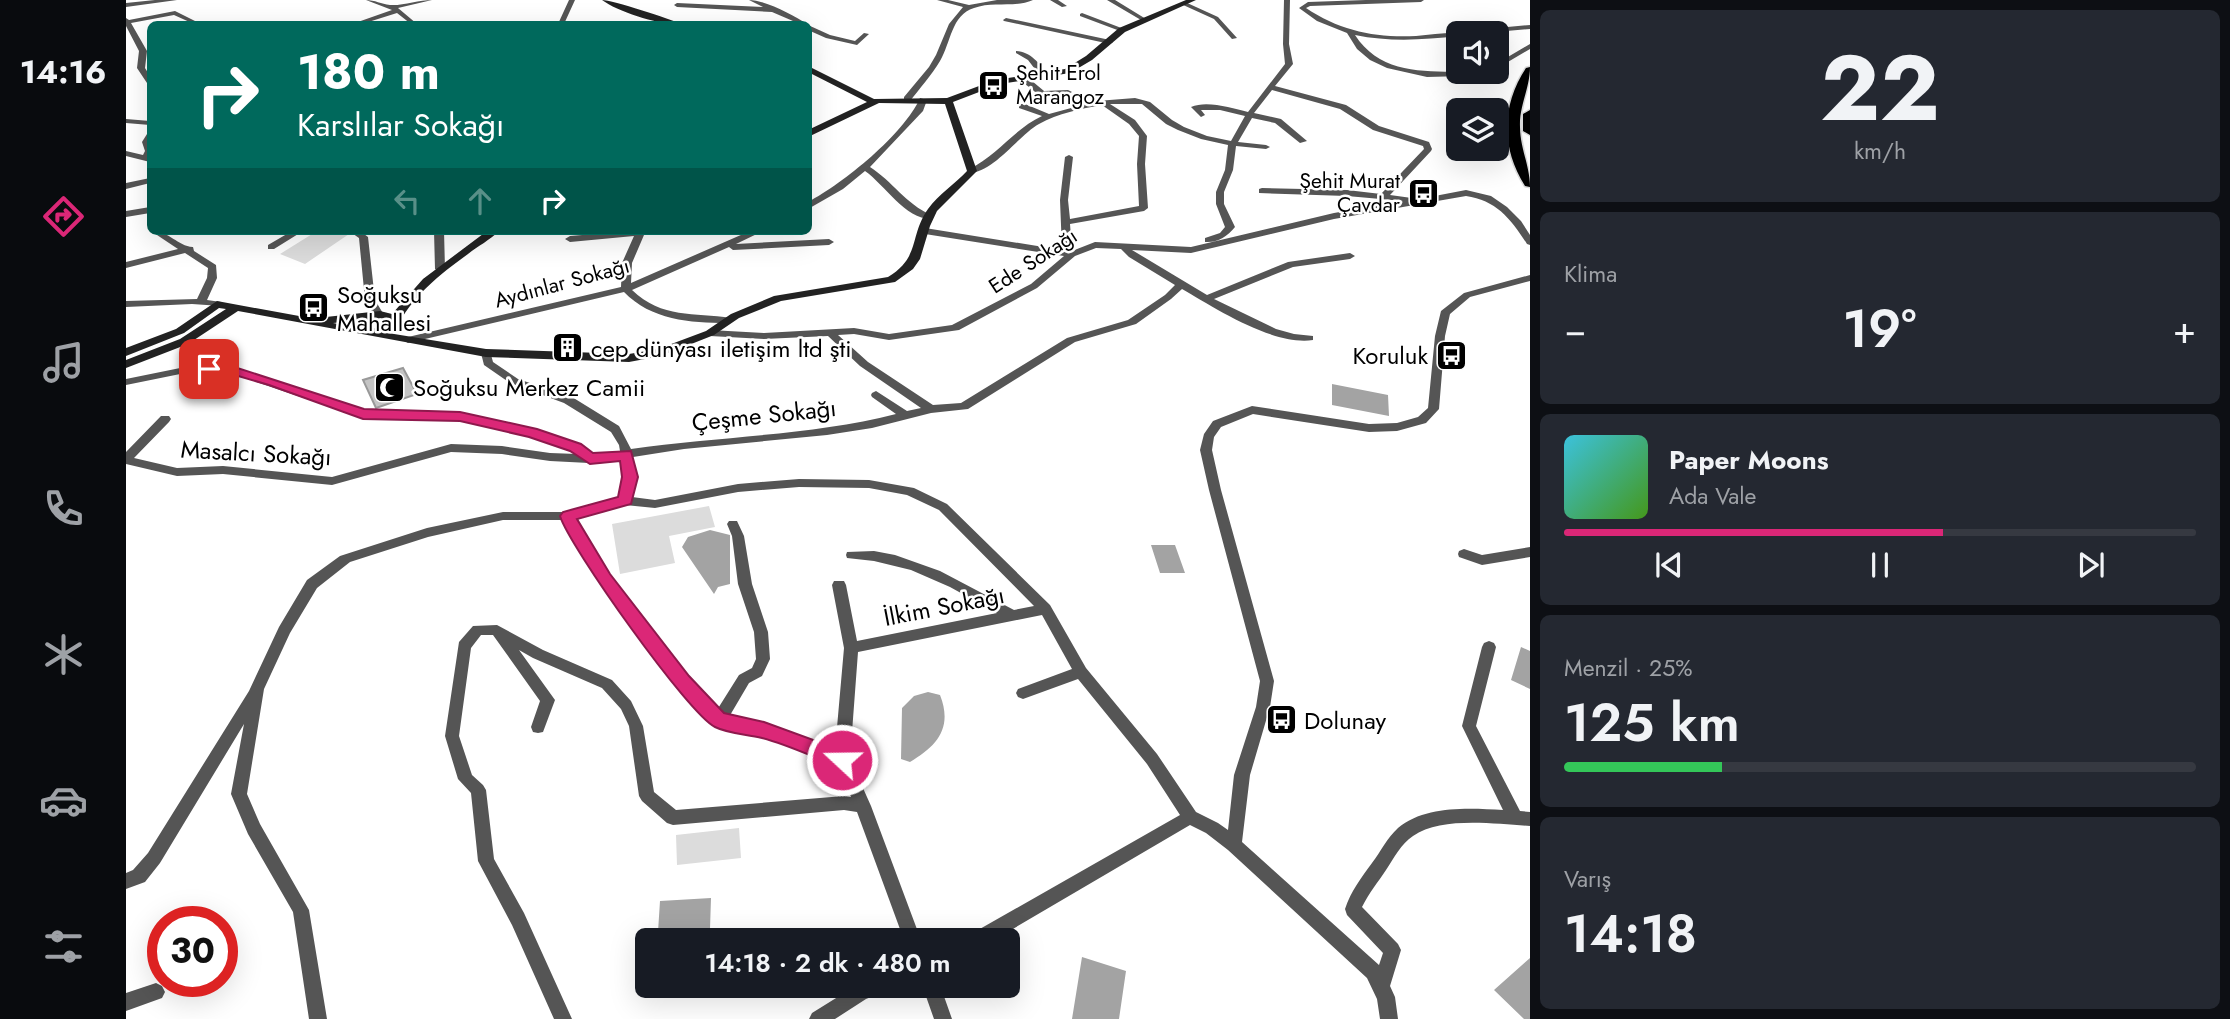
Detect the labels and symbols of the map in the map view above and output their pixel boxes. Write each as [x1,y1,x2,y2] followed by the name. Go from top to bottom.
[1016,58,1105,112] place label: Şehit Erol Marangoz
[976,68,1010,102] bus stop icon: Şehit Erol Marangoz
[1299,166,1401,220] place label: Şehit Murat Çavdar
[1406,176,1440,210] bus stop icon: Şehit Murat Çavdar
[983,221,1083,301] street label: Ede Sokağı
[491,251,633,315] street label: Aydınlar Sokağı
[337,277,431,340] place label: Soğuksu Mahallesi
[297,291,331,325] bus stop icon: Soğuksu Mahallesi
[551,331,585,365] building icon: cep dünyası iletişim ltd şti
[591,331,851,366] place label: cep dünyası iletişim ltd şti
[1353,338,1428,373] place label: Koruluk
[1434,338,1468,372] bus stop icon: Koruluk
[179,339,239,399] pin
[373,370,407,404] mosque icon: Soğuksu Merkez Camii
[413,370,645,405] place label: Soğuksu Merkez Camii
[690,390,838,440] street label: Çeşme Sokağı
[180,432,332,474] street label: Masalcı Sokağı
[881,577,1007,635] street label: İlkim Sokağı
[1264,703,1298,737] bus stop icon: Dolunay
[1304,703,1387,738] place label: Dolunay
[805,723,879,797] position arrow
[147,906,238,997] speed limit sign: 30

